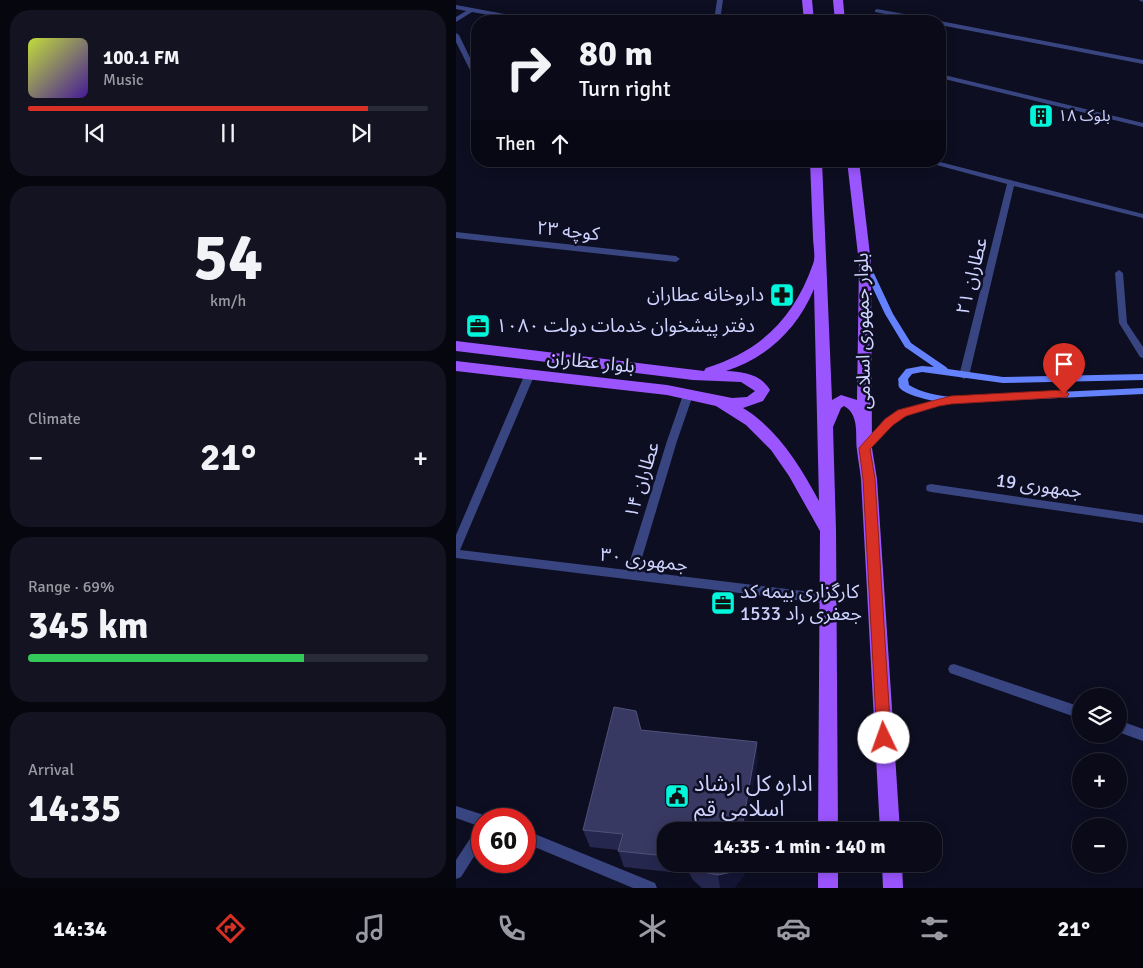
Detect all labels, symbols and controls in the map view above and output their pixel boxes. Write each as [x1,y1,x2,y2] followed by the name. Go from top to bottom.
[579,32,653,75] text: 80 m
[496,35,561,100] icon: right
[103,46,180,70] text: 100.1 FM
[103,70,144,90] text: Music
[579,75,671,102] text: Turn right
[1028,103,1054,129] building icon: بلوک ۱۸
[1058,106,1111,126] place label: بلوک ۱۸
[81,119,109,147] icon: previous
[214,119,242,147] icon: pause
[347,119,375,147] icon: next
[546,130,574,158] icon: ahead
[496,132,536,156] text: Then
[535,216,602,246] street label: کوچه ۲۳
[193,218,263,298] text: 54
[951,235,993,317] street label: عطاران ۲۱
[850,253,876,409] street label: بلوار جمهوری اسلامی
[769,282,795,308] pharmacy icon: داروخانه عطاران
[647,283,764,307] place label: داروخانه عطاران
[210,291,246,311] text: km/h
[465,313,491,339] office icon: دفتر پیشخوان خدمات دولت ۱۰۸۰
[496,314,755,338] place label: دفتر پیشخوان خدمات دولت ۱۰۸۰
[1043,343,1085,394] pin
[546,345,636,379] street label: بلوار عطاران
[1050,350,1078,378] icon: arrive
[28,409,81,429] text: Climate
[200,434,256,481] text: 21°
[619,439,665,521] street label: عطاران ۱۴
[28,441,43,475] text: −
[413,441,428,475] text: +
[994,468,1084,504] street label: جمهوری 19
[599,543,689,577] street label: جمهوری ۳۰
[28,577,114,597] text: Range · 69%
[740,580,862,626] place label: کارگزاری بیمه کد 1533 جعفری راد
[710,590,736,616] office icon: کارگزاری بیمه کد 1533 جعفری راد
[28,602,149,649] text: 345 km
[1072,688,1127,873] map controls
[1072,688,1127,743] button: layers
[857,711,909,763] position arrow
[1072,753,1127,808] button: +
[28,760,74,780] text: Arrival
[694,770,813,825] place label: اداره کل ارشاد اسلامی قم
[664,783,690,809] public building icon: اداره کل ارشاد اسلامی قم
[28,785,121,832] text: 14:35
[471,808,536,873] speed limit sign: 60
[1072,818,1127,873] button: −
[713,835,886,859] text: 14:35 · 1 min · 140 m
[213,911,248,946] icon: directions
[353,911,388,946] icon: music
[494,911,529,946] icon: phone
[635,911,670,946] icon: climate
[776,911,811,946] icon: car
[917,911,952,946] icon: filters
[53,915,107,942] text: 14:34
[1057,915,1090,942] text: 21°

